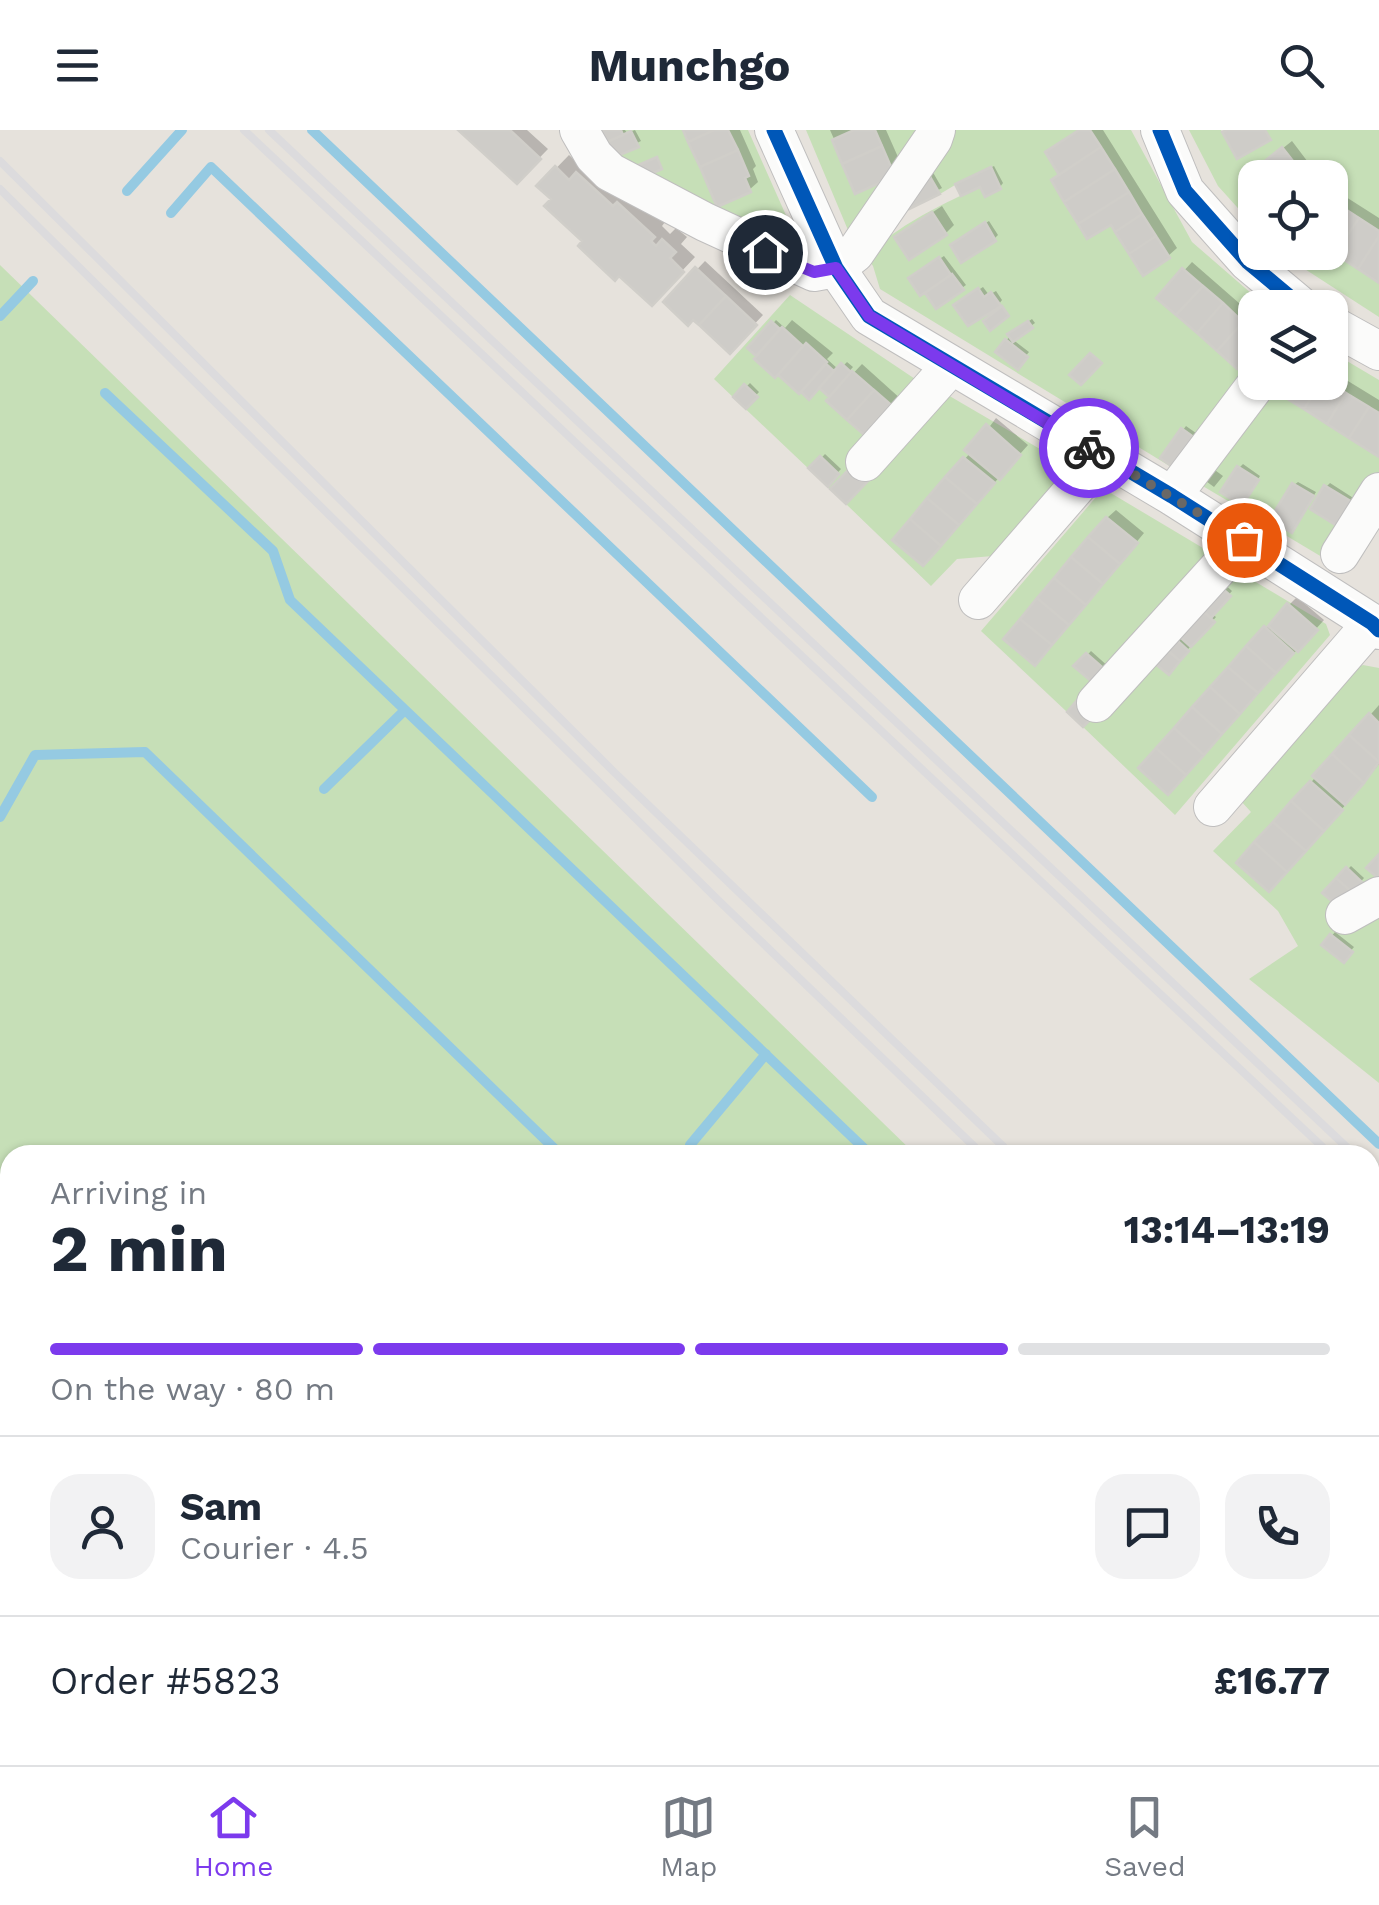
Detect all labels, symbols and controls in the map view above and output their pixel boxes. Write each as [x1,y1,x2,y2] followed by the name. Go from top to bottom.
[50,38,105,93] icon: menu
[1274,38,1329,93] icon: search
[588,39,791,92] text: Munchgo
[1238,160,1348,400] map controls
[1238,160,1348,270] button: locate
[723,210,808,295] pin
[738,225,793,280] icon: home
[1238,290,1348,400] button: layers
[1039,398,1139,498] courier
[1062,421,1117,476] icon: bike
[1202,498,1287,583] pin
[1217,513,1272,568] icon: bag
[50,1174,207,1212] text: Arriving in
[1124,1208,1330,1252] text: 13:14–13:19
[50,1211,228,1287] text: 2 min
[50,1370,335,1408] text: On the way · 80 m
[50,1474,155,1579] button: person
[1095,1474,1200,1579] button: chat
[1225,1474,1330,1579] button: phone
[180,1485,262,1529] text: Sam
[180,1529,369,1567] text: Courier · 4.5
[50,1659,281,1703] text: Order #5823
[1214,1659,1330,1703] text: £16.77
[193,1790,273,1883] tab: Home
[660,1790,717,1883] tab: Map
[1104,1790,1186,1883] tab: Saved

